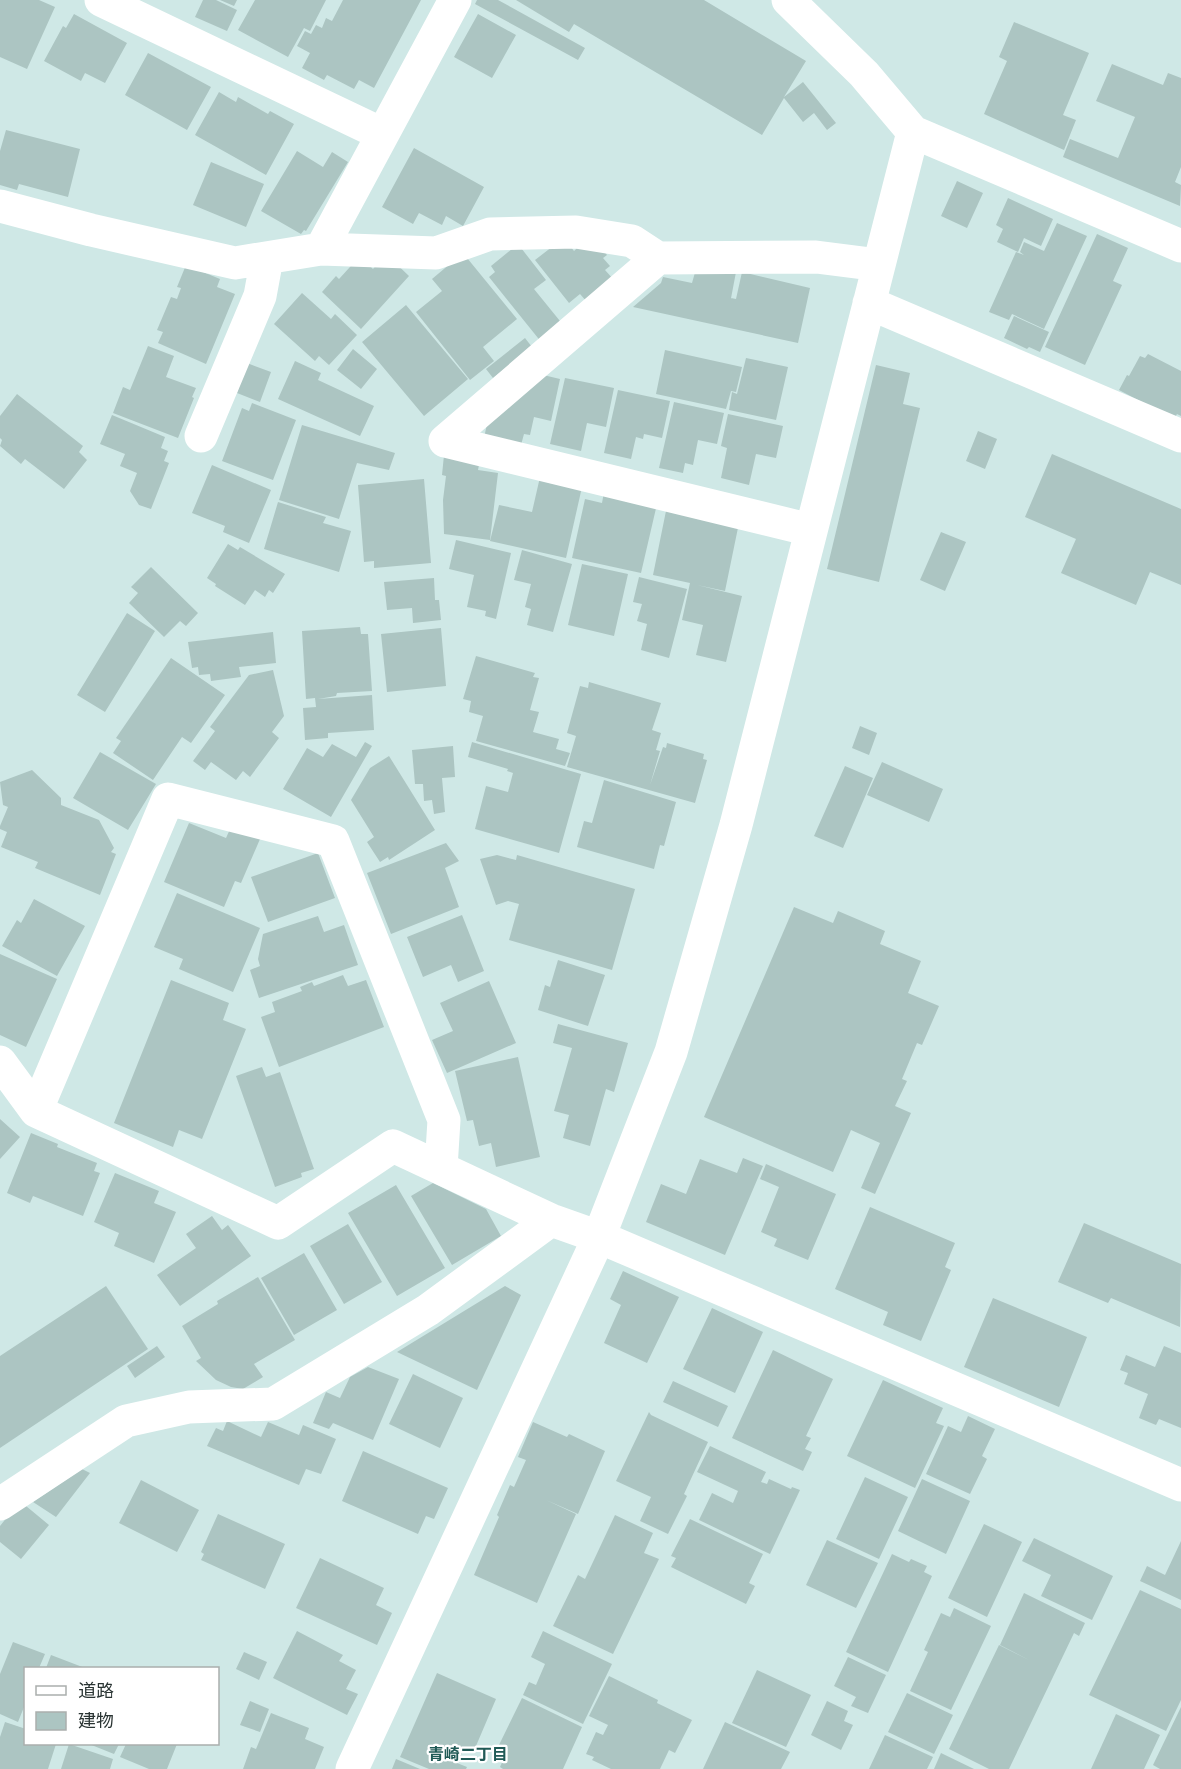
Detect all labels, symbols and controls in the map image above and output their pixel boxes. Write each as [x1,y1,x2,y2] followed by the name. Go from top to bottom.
[24,1667,219,1745] legend
[78,1678,114,1702] text: 道路
[78,1708,114,1732] text: 建物
[428,1743,508,1765] district label: 青崎二丁目

